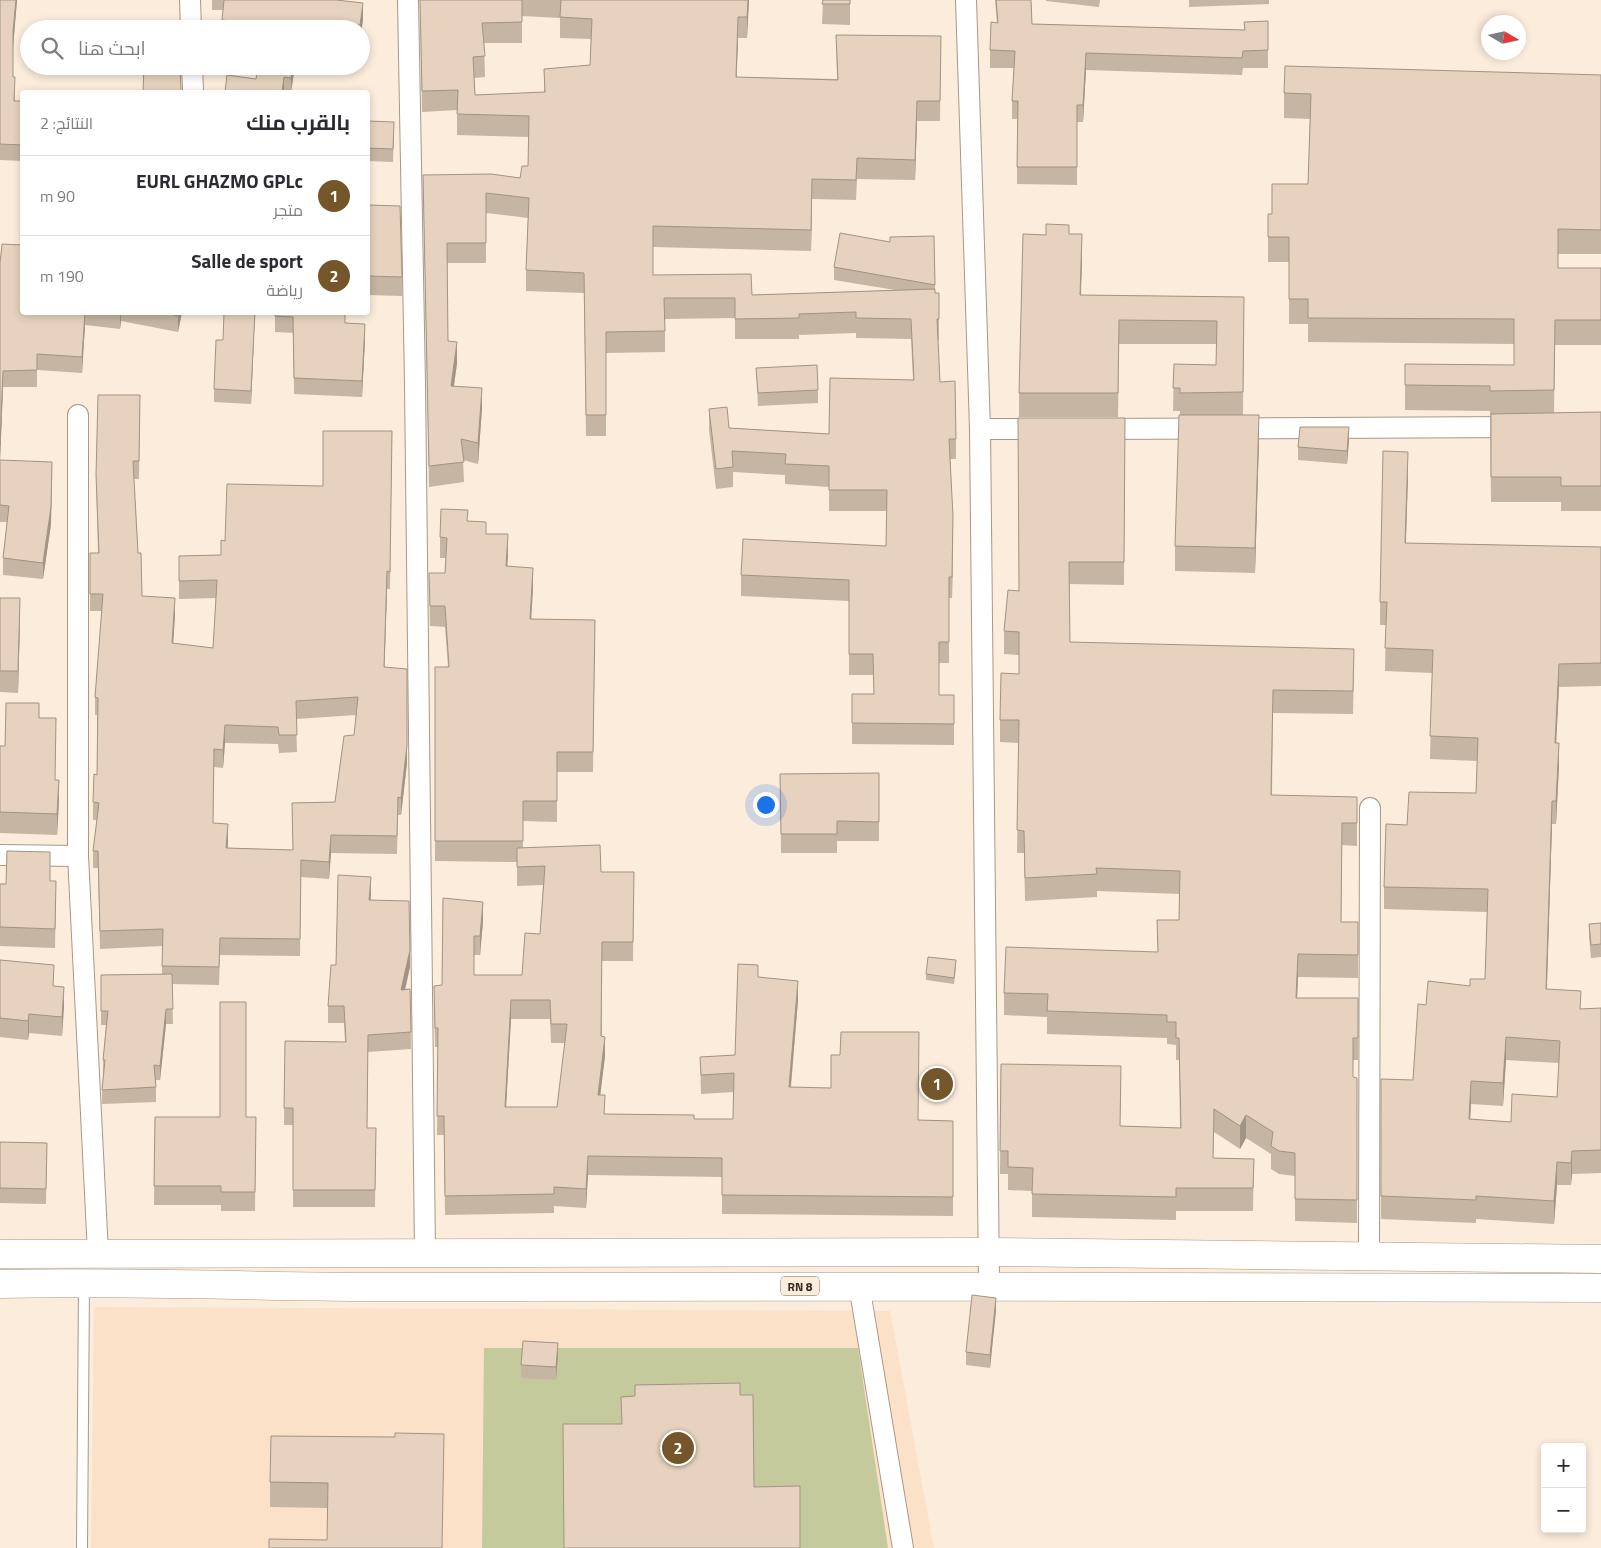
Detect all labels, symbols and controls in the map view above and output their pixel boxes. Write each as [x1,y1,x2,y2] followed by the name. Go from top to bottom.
[1481,15,1526,60] north arrow
[20,20,370,75] search box
[78,33,146,62] text: ابحث هنا
[38,34,66,62] icon: search
[246,106,350,138] text: بالقرب منك
[40,111,93,135] text: النتائج: 2
[136,166,303,195] text: EURL GHAZMO GPLc
[40,184,75,208] text: 90 m
[330,184,338,208] text: 1
[274,198,303,222] text: متجر
[191,246,303,275] text: Salle de sport
[40,264,84,288] text: 190 m
[330,264,338,288] text: 2
[266,278,303,302] text: رياضة
[753,792,779,818] your location
[921,1065,953,1103] pin: 1
[781,1276,819,1295] road number: RN 8
[662,1429,694,1467] pin: 2
[1541,1443,1586,1533] map controls
[1541,1443,1586,1488] button: +
[1541,1488,1586,1533] button: −

